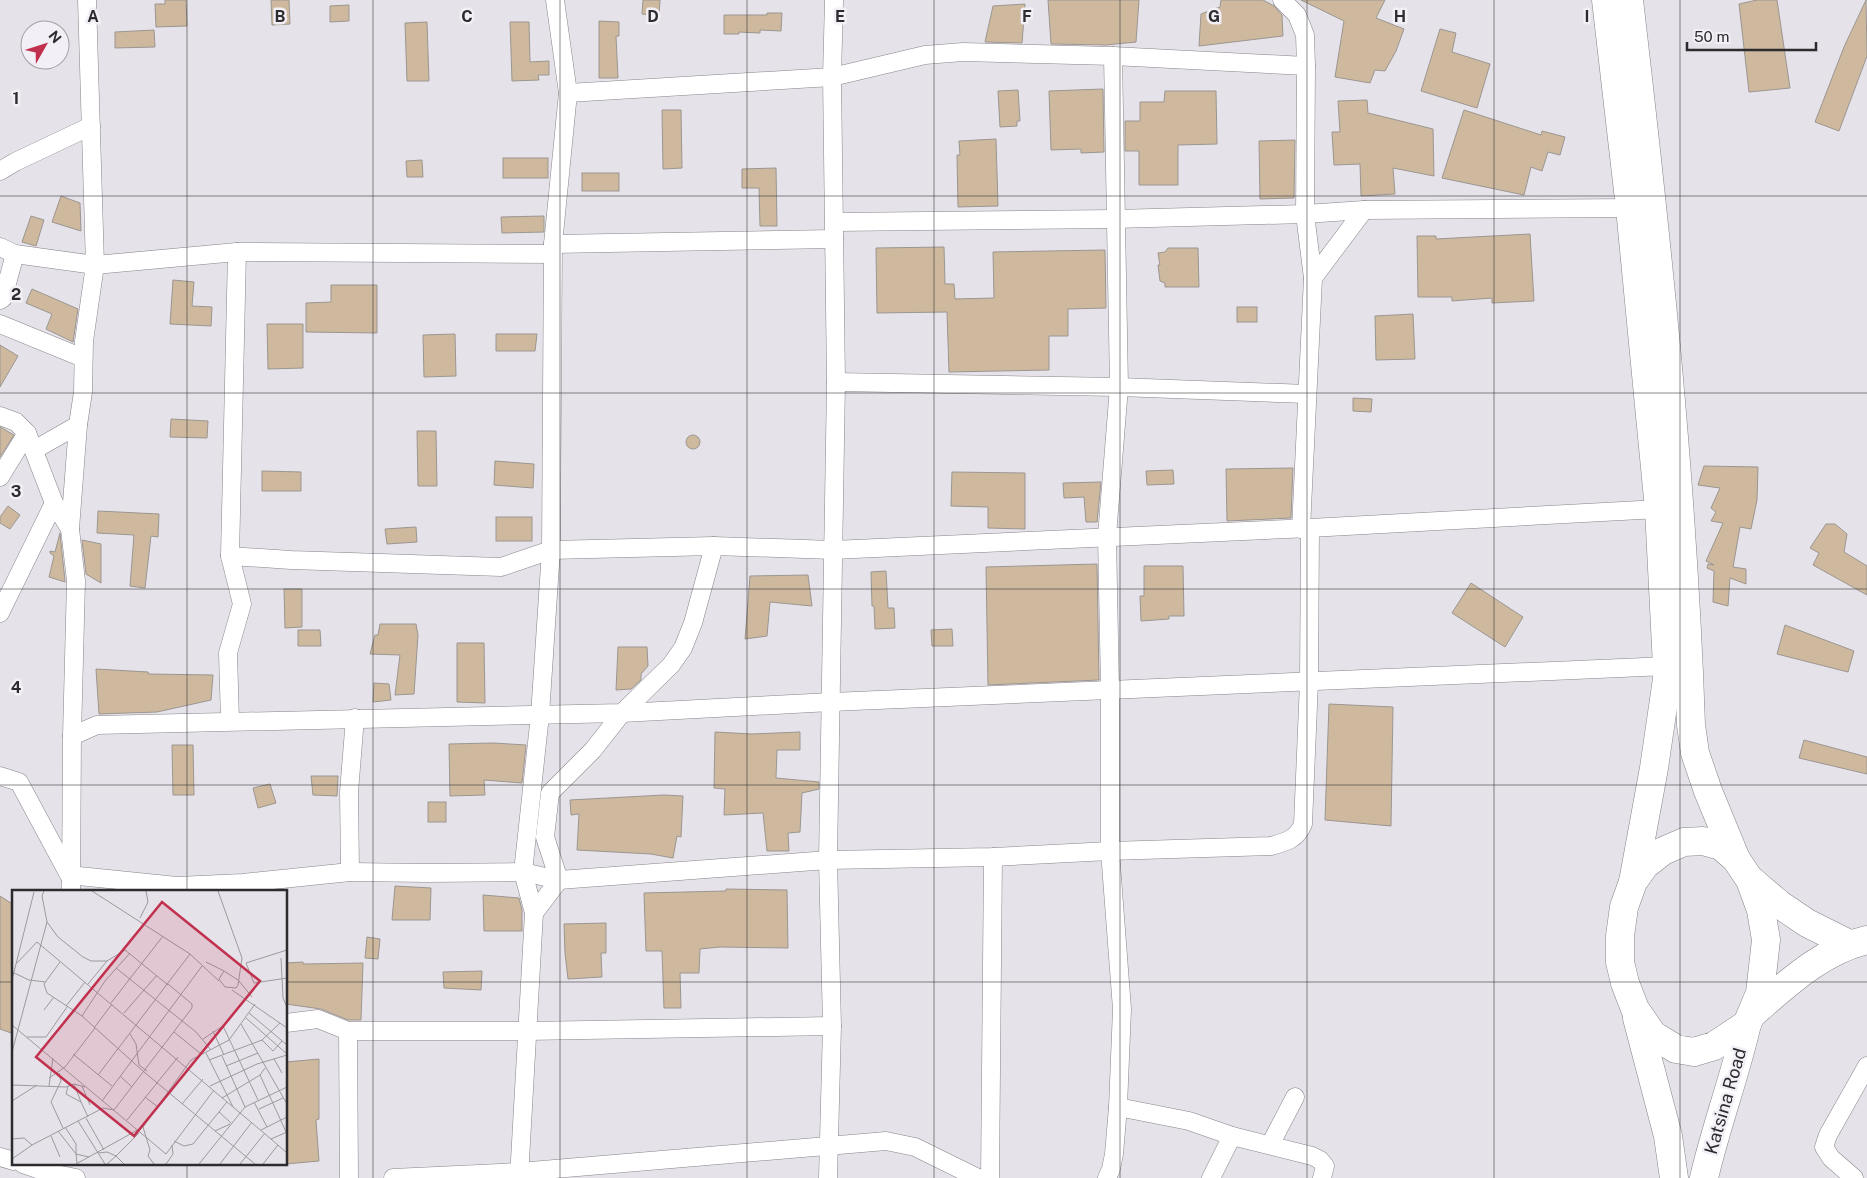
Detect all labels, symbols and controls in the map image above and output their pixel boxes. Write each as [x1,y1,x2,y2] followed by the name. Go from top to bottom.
[87,7,99,26] text: A
[275,7,286,26] text: B
[461,7,473,26] text: C
[647,7,659,26] text: D
[835,7,845,26] text: E
[1022,7,1032,26] text: F
[1208,7,1220,26] text: G
[1394,7,1406,26] text: H
[1585,7,1589,26] text: I
[20,20,70,70] north arrow
[1687,20,1816,52] scale bar
[45,28,65,46] text: N
[1694,28,1729,45] text: 50 m
[13,89,19,108] text: 1
[11,285,21,304] text: 2
[11,482,21,501] text: 3
[11,678,22,697] text: 4
[12,890,288,1166] inset map
[1700,1045,1750,1157] street label: Katsina Road

